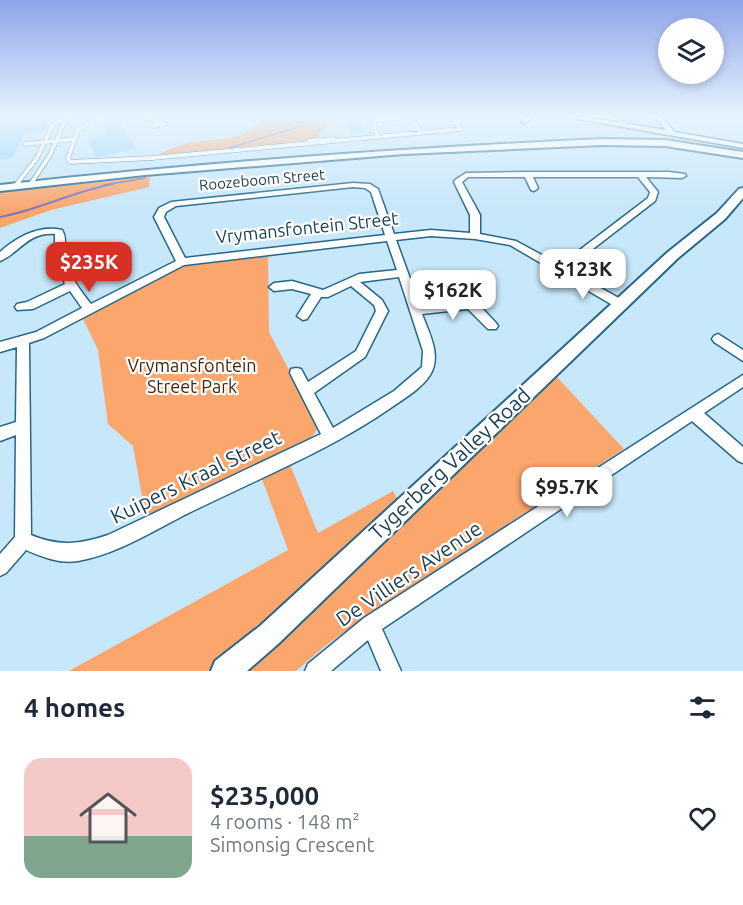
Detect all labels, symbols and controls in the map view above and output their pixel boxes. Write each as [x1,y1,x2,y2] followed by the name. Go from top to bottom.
[658,18,724,84] map controls
[658,18,724,84] button: layers
[198,166,326,193] street label: Roozeboom Street
[215,207,399,247] street label: Vrymansfontein Street
[47,242,131,293] pin: $235K
[541,249,625,300] pin: $123K
[60,250,118,273] text: $235K
[554,257,612,280] text: $123K
[411,270,495,321] pin: $162K
[424,278,482,301] text: $162K
[127,355,257,396] park label: Vrymansfontein Street Park
[364,382,535,544] street label: Tygerberg Valley Road
[106,424,285,528] street label: Kuipers Kraal Street
[518,467,616,518] pin: $95.7K
[535,475,599,498] text: $95.7K
[331,516,486,631] street label: De Villiers Avenue
[686,691,719,724] icon: filters
[24,693,125,722] text: 4 homes
[210,781,319,810] text: $235,000
[72,782,144,854] icon: home
[686,802,719,835] icon: heart
[210,810,360,833] text: 4 rooms · 148 m²
[210,833,374,856] text: Simonsig Crescent

